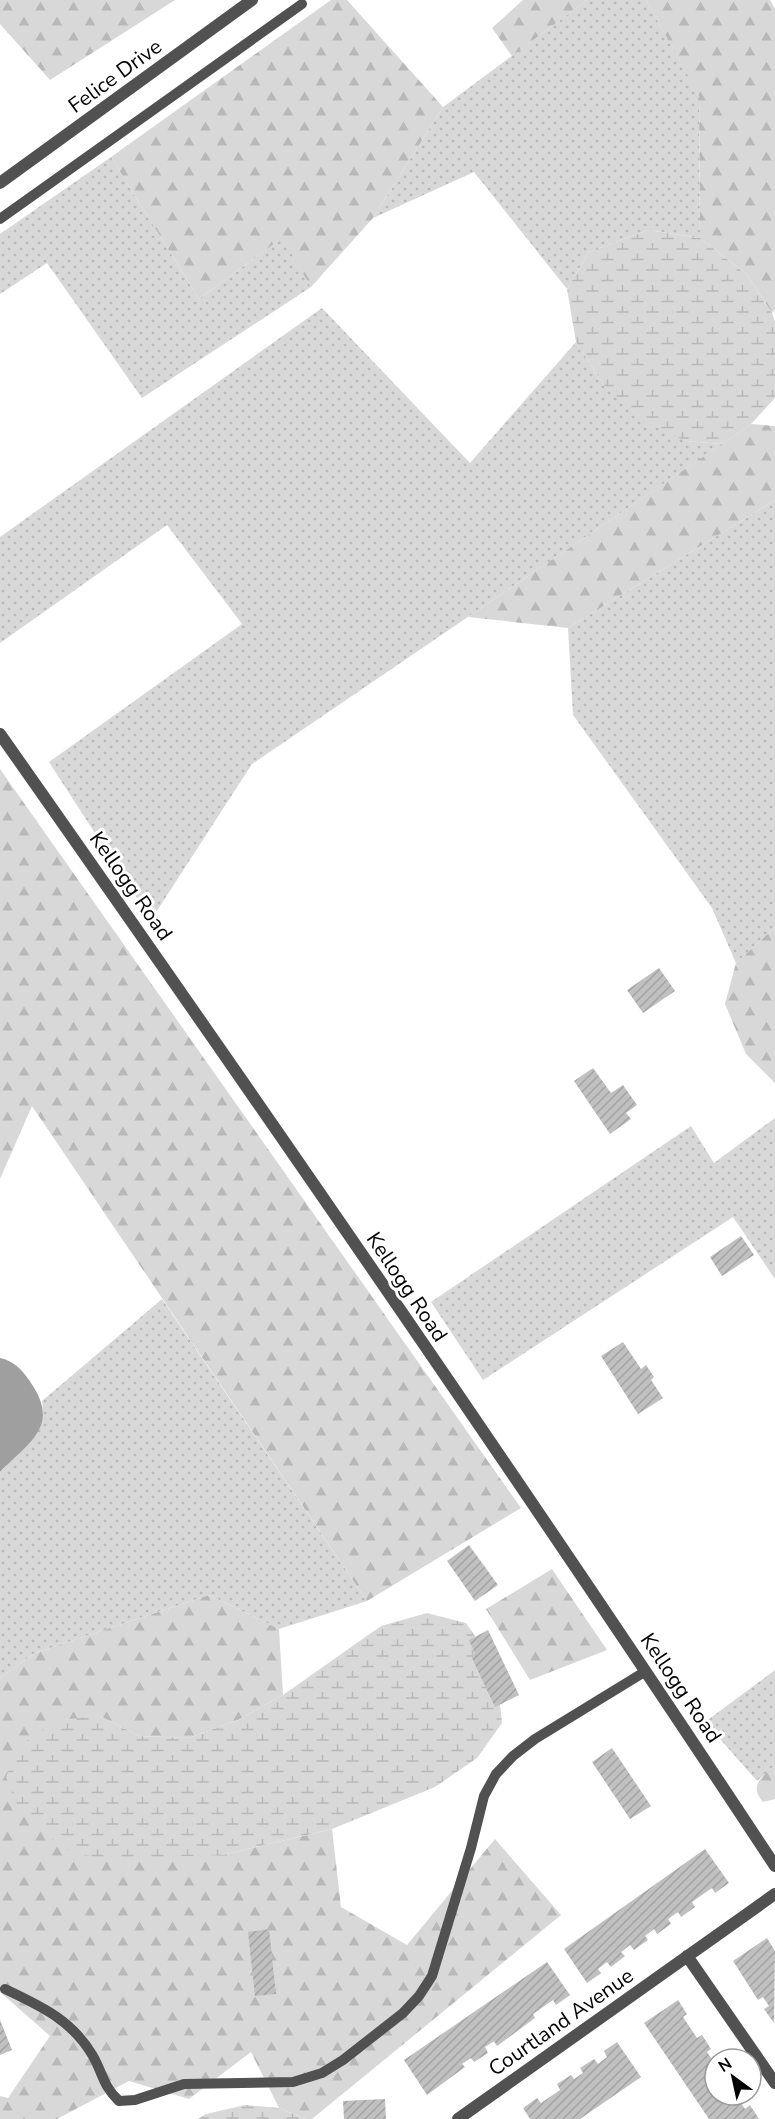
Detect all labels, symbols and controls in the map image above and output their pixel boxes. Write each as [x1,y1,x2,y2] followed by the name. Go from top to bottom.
[63,33,167,119] street label: Felice Drive
[83,826,179,946] street label: Kellogg Road
[360,1227,454,1347] street label: Kellogg Road
[634,1628,728,1748] street label: Kellogg Road
[483,1962,639,2082] street label: Courtland Avenue
[703,2047,763,2107] north arrow
[714,2053,736,2078] text: N

